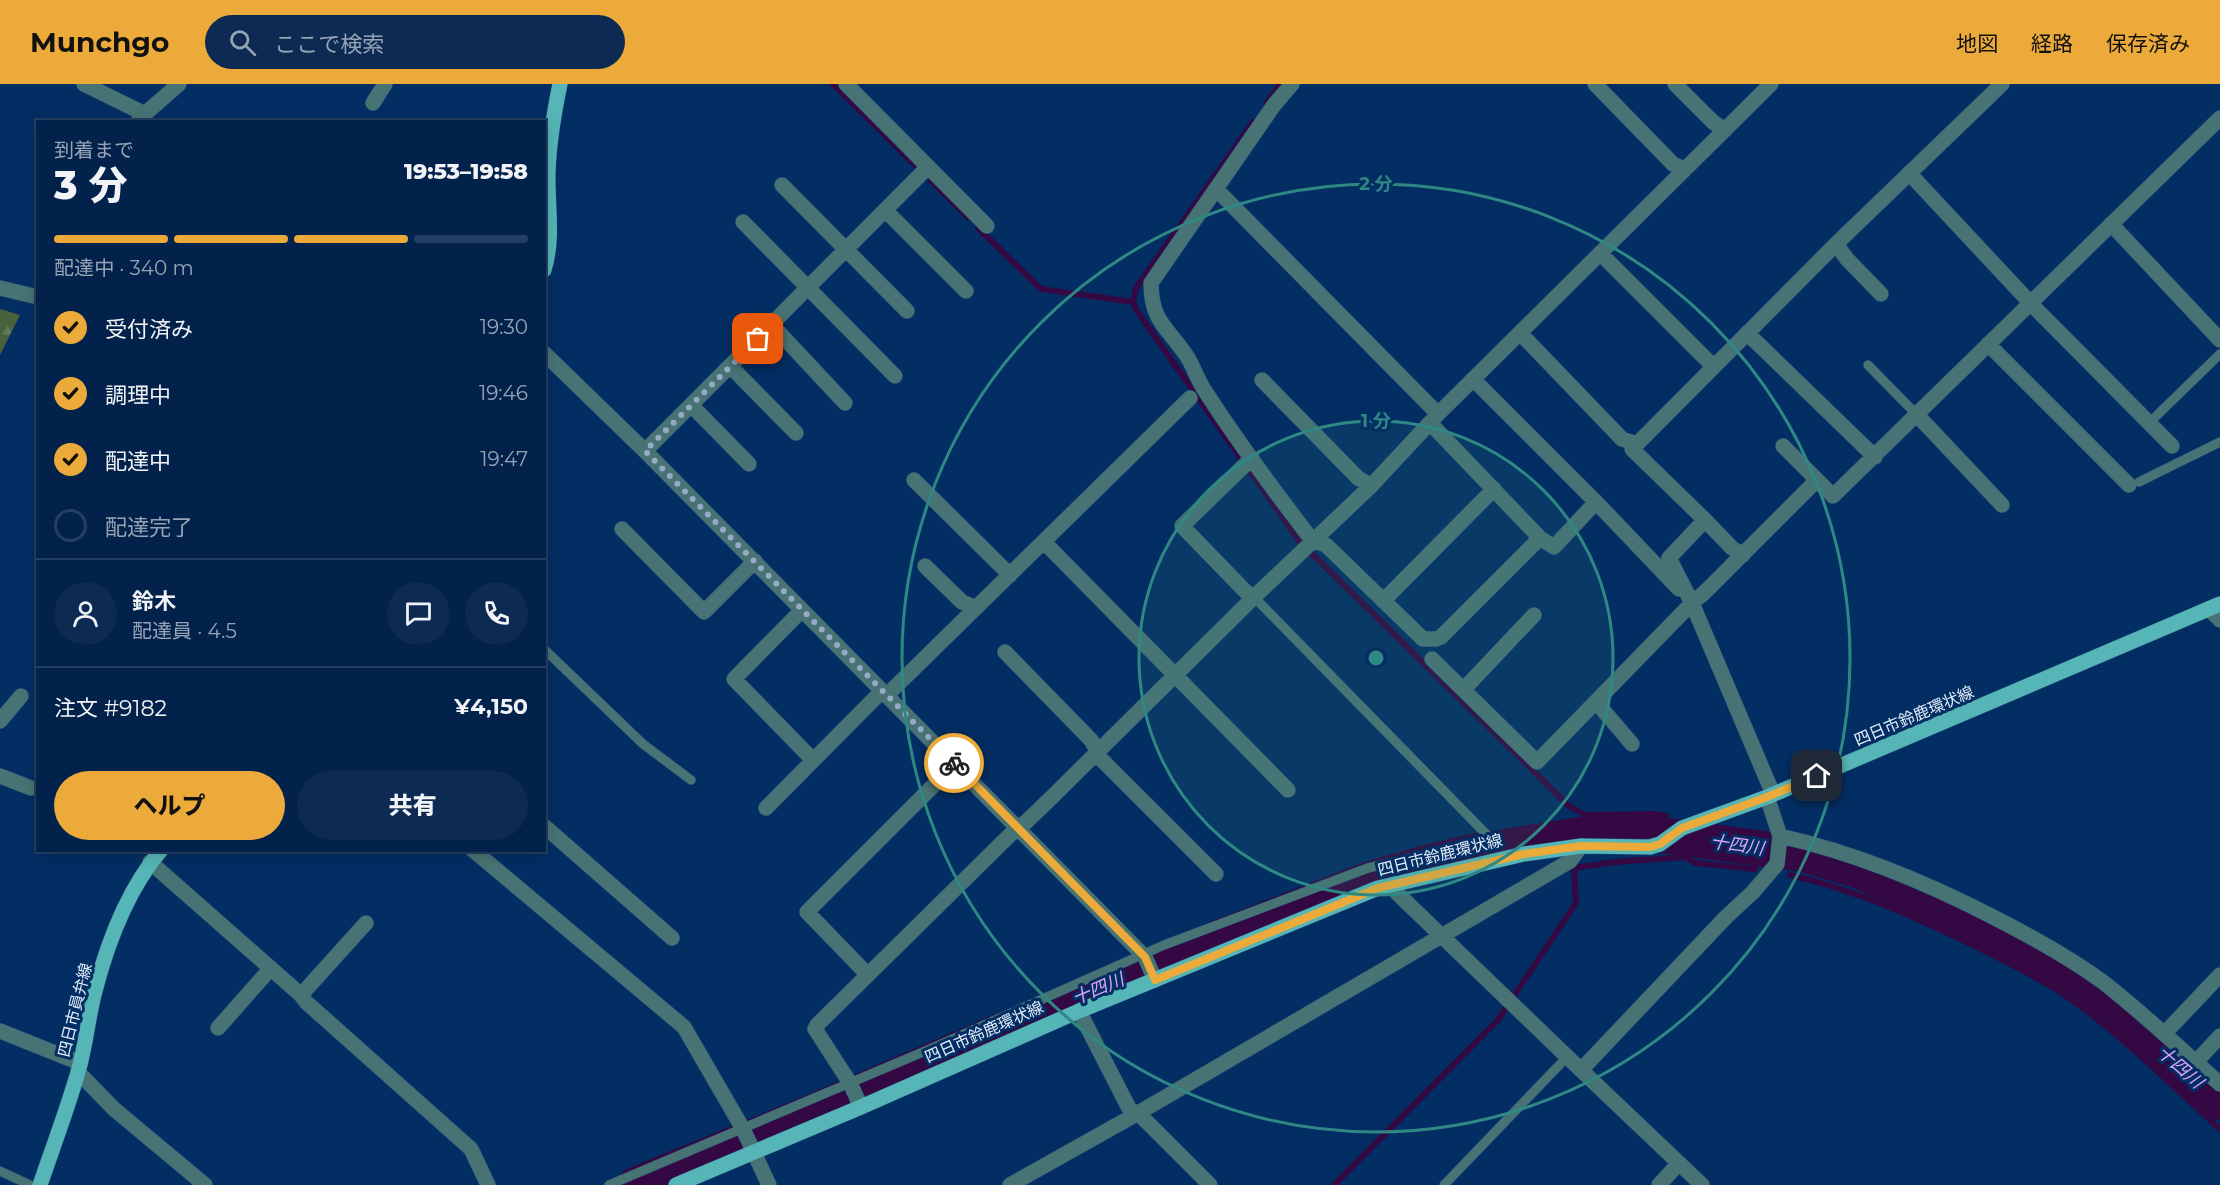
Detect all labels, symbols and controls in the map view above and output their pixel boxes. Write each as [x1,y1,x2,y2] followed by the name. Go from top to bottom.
[205,15,625,69] search box
[30,25,169,59] text: Munchgo
[226,26,259,59] icon: search
[274,31,384,58] text: ここで検索
[1956,31,1998,56] text: 地図
[2031,31,2073,56] text: 経路
[2106,31,2190,56] text: 保存済み
[54,138,134,162] text: 到着まで
[404,158,528,185] text: 19:53–19:58
[54,161,128,209] text: 3 分
[1359,173,1393,195] text: 2 分
[54,256,194,280] text: 配達中 · 340 m
[54,311,87,344] icon: check
[732,313,783,364] pin
[480,315,528,339] text: 19:30
[105,316,193,343] text: 受付済み
[741,322,774,355] icon: bag
[54,377,87,410] icon: check
[479,381,528,405] text: 19:46
[105,382,171,409] text: 調理中
[1361,410,1391,432] text: 1 分
[54,443,87,476] icon: check
[480,447,528,471] text: 19:47
[105,448,171,475] text: 配達中
[105,514,193,541] text: 配達完了
[54,582,117,645] button: person
[387,582,450,645] button: chat
[465,582,528,645] button: phone
[132,588,176,615] text: 鈴木
[132,619,237,643] text: 配達員 · 4.5
[1366,648,1386,668] centre of rings
[1851,682,1977,750] street label: 四日市鈴鹿環状線
[454,693,528,720] text: ¥4,150
[54,695,167,722] text: 注文 #9182
[924,733,984,793] courier
[938,747,971,780] icon: bike
[1791,750,1842,801] pin
[1800,759,1833,792] icon: home
[54,771,285,840] button: ヘルプ
[297,771,528,840] button: 共有
[1376,830,1504,880] street label: 四日市鈴鹿環状線
[1709,830,1767,860] water label: 十四川
[54,961,96,1059] street label: 四日市員弁線
[1069,968,1129,1010] water label: 十四川
[922,997,1046,1067] street label: 四日市鈴鹿環状線
[2152,1041,2209,1094] water label: 十四川

